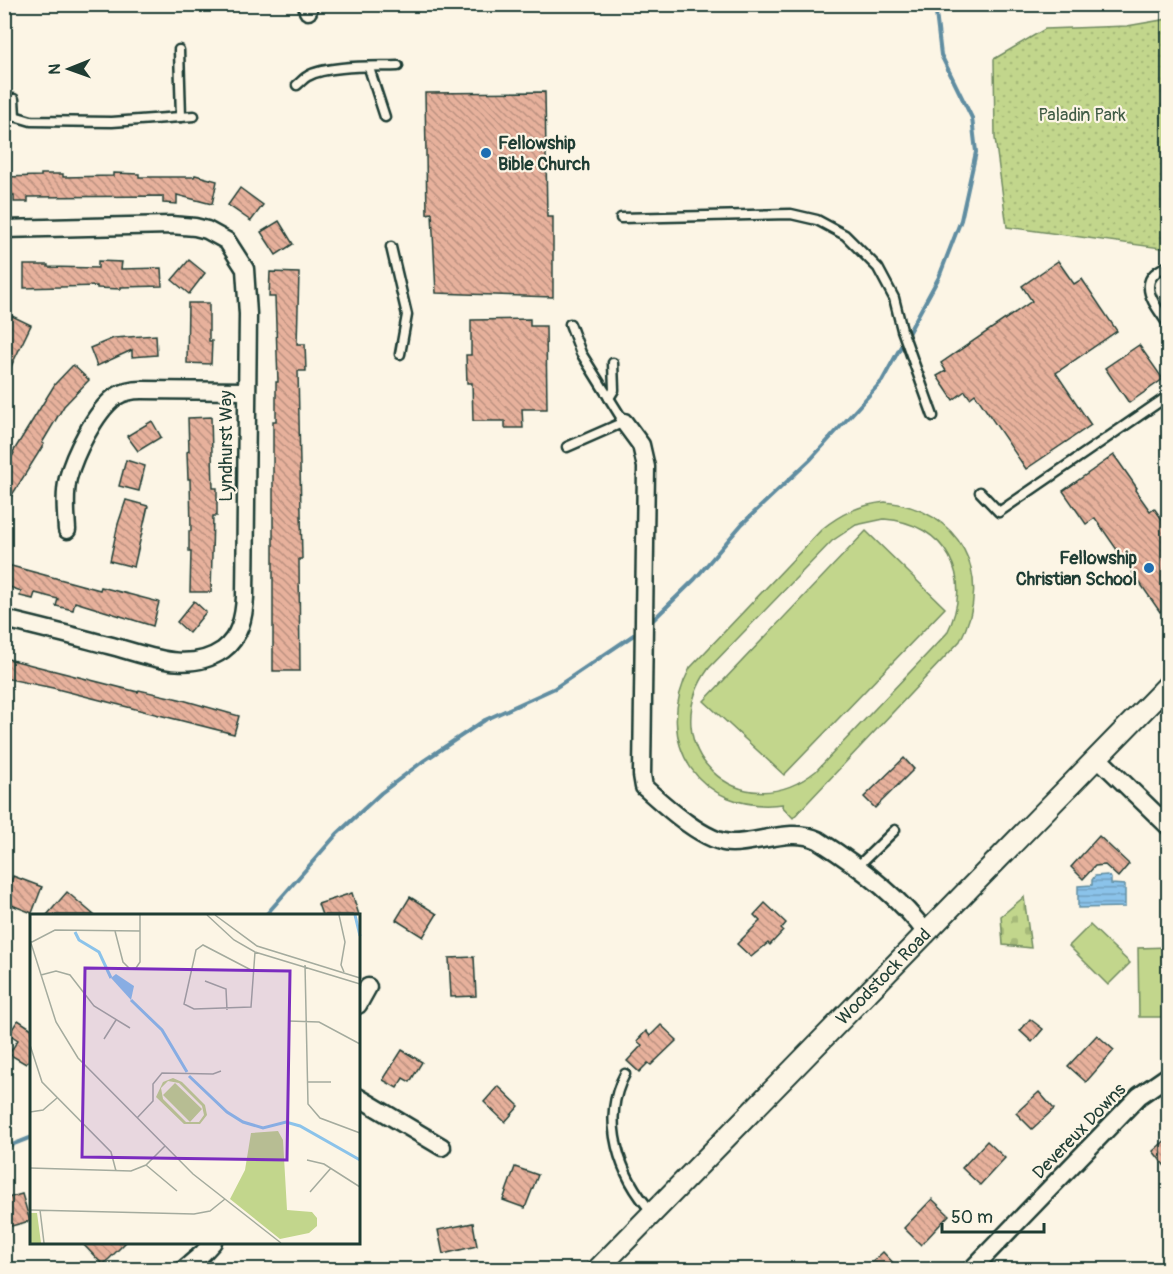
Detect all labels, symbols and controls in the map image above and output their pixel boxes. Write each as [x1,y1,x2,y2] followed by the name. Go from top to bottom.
[39,39,99,99] north arrow
[45,63,65,75] text: N
[1038,104,1126,127] park label: Paladin Park
[498,132,590,176] place label: Fellowship Bible Church
[479,146,493,160] marker: Fellowship Bible Church
[215,390,238,502] street label: Lyndhurst Way
[1016,547,1137,591] place label: Fellowship Christian School
[1142,561,1156,575] marker: Fellowship Christian School
[30,914,360,1244] inset map
[831,924,936,1030] street label: Woodstock Road
[1028,1078,1131,1184] street label: Devereux Downs
[942,1196,1044,1234] scale bar
[951,1206,993,1229] text: 50 m

